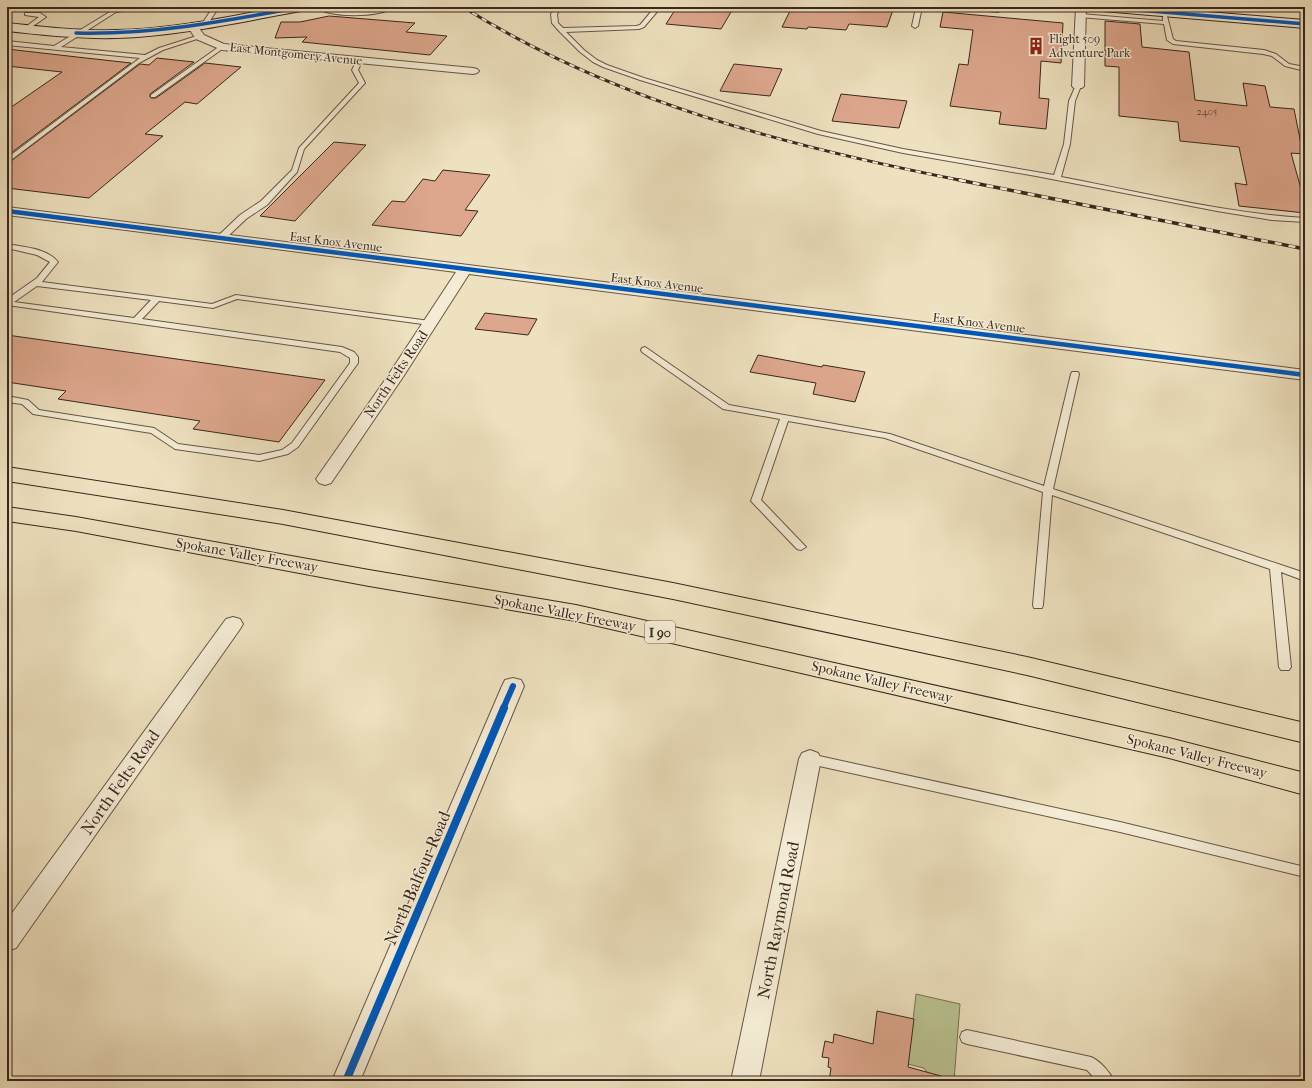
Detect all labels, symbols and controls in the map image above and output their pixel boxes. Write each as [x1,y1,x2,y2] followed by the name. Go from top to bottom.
[1048,32,1131,60] place label: Flight 509 Adventure Park
[1026,36,1046,56] building icon: Flight 509 Adventure Park
[229,40,363,68] street label: East Montgomery Avenue
[1197,106,1217,118] house number: 2405
[289,229,383,255] street label: East Knox Avenue
[610,270,704,296] street label: East Knox Avenue
[932,310,1026,336] street label: East Knox Avenue
[361,327,432,421] street label: North Felts Road
[175,534,320,576] street label: Spokane Valley Freeway
[493,591,638,635] street label: Spokane Valley Freeway
[645,621,675,643] road number: I 90
[810,658,955,707] street label: Spokane Valley Freeway
[76,725,164,838] street label: North Felts Road
[1125,730,1269,782] street label: Spokane Valley Freeway
[380,807,455,948] street label: North Balfour Road
[753,839,803,1000] street label: North Raymond Road

